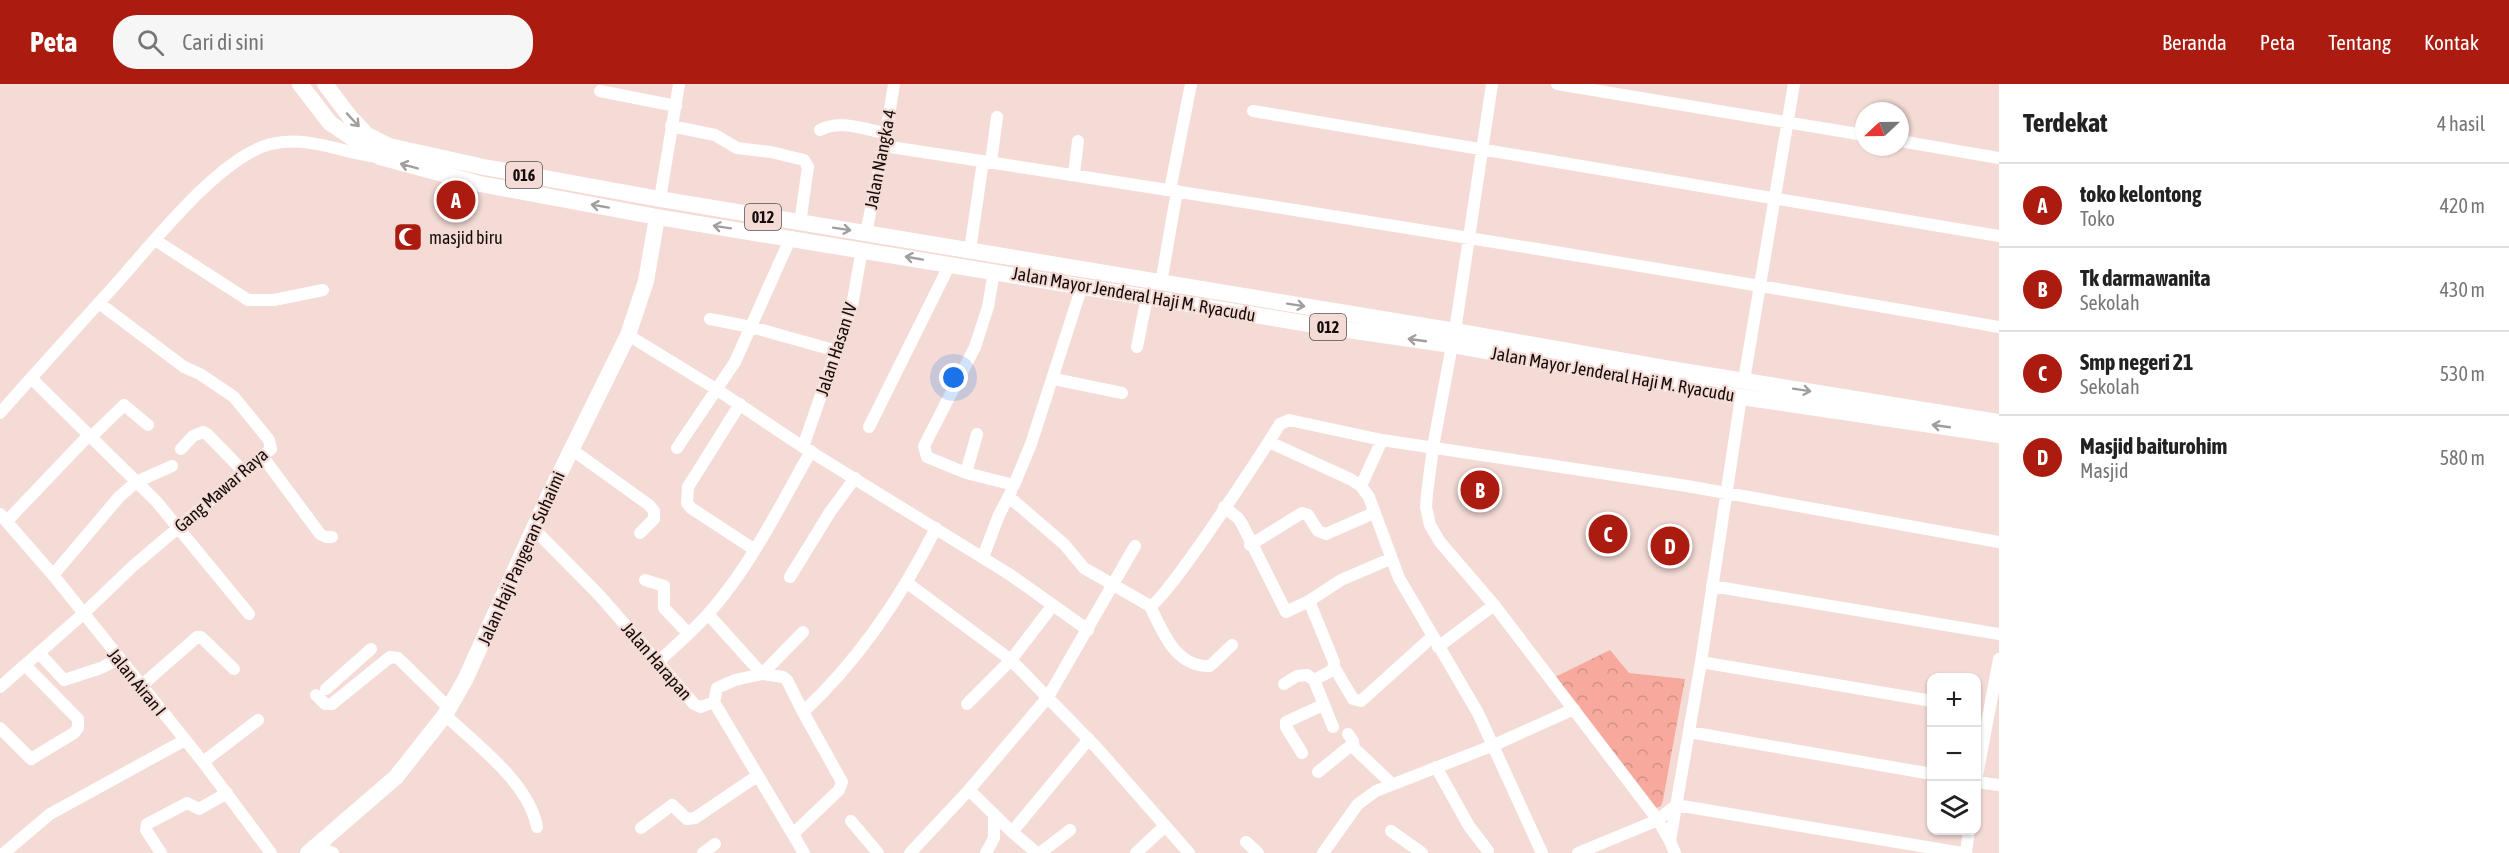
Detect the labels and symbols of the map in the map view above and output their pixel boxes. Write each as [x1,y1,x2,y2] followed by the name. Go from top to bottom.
[1855,102,1909,156] north arrow
[860,107,900,211] street label: Jalan Nangka 4
[346,112,360,127] one-way arrow
[400,160,419,172] one-way arrow
[506,162,542,188] road number: 016
[436,178,476,222] pin: A
[590,200,610,211] one-way arrow
[745,204,781,230] road number: 012
[392,221,424,253] mosque icon: masjid biru
[712,221,732,232] one-way arrow
[832,224,852,235] one-way arrow
[429,227,503,248] place label: masjid biru
[905,252,924,263] one-way arrow
[1011,262,1257,326] street label: Jalan Mayor Jenderal Haji M. Ryacudu
[811,300,861,398] street label: Jalan Hasan IV
[1286,300,1306,311] one-way arrow
[1310,314,1346,340] road number: 012
[1408,335,1428,346] one-way arrow
[1490,342,1736,406] street label: Jalan Mayor Jenderal Haji M. Ryacudu
[939,363,968,392] your location
[1791,384,1811,395] one-way arrow
[1932,421,1952,432] one-way arrow
[170,444,272,536] street label: Gang Mawar Raya
[473,468,569,648] street label: Jalan Haji Pangeran Suhaimi
[1460,468,1500,512] pin: B
[1588,512,1628,556] pin: C
[1650,524,1690,568] pin: D
[618,618,696,704] street label: Jalan Harapan
[103,644,171,720] street label: Jalan Airan I

